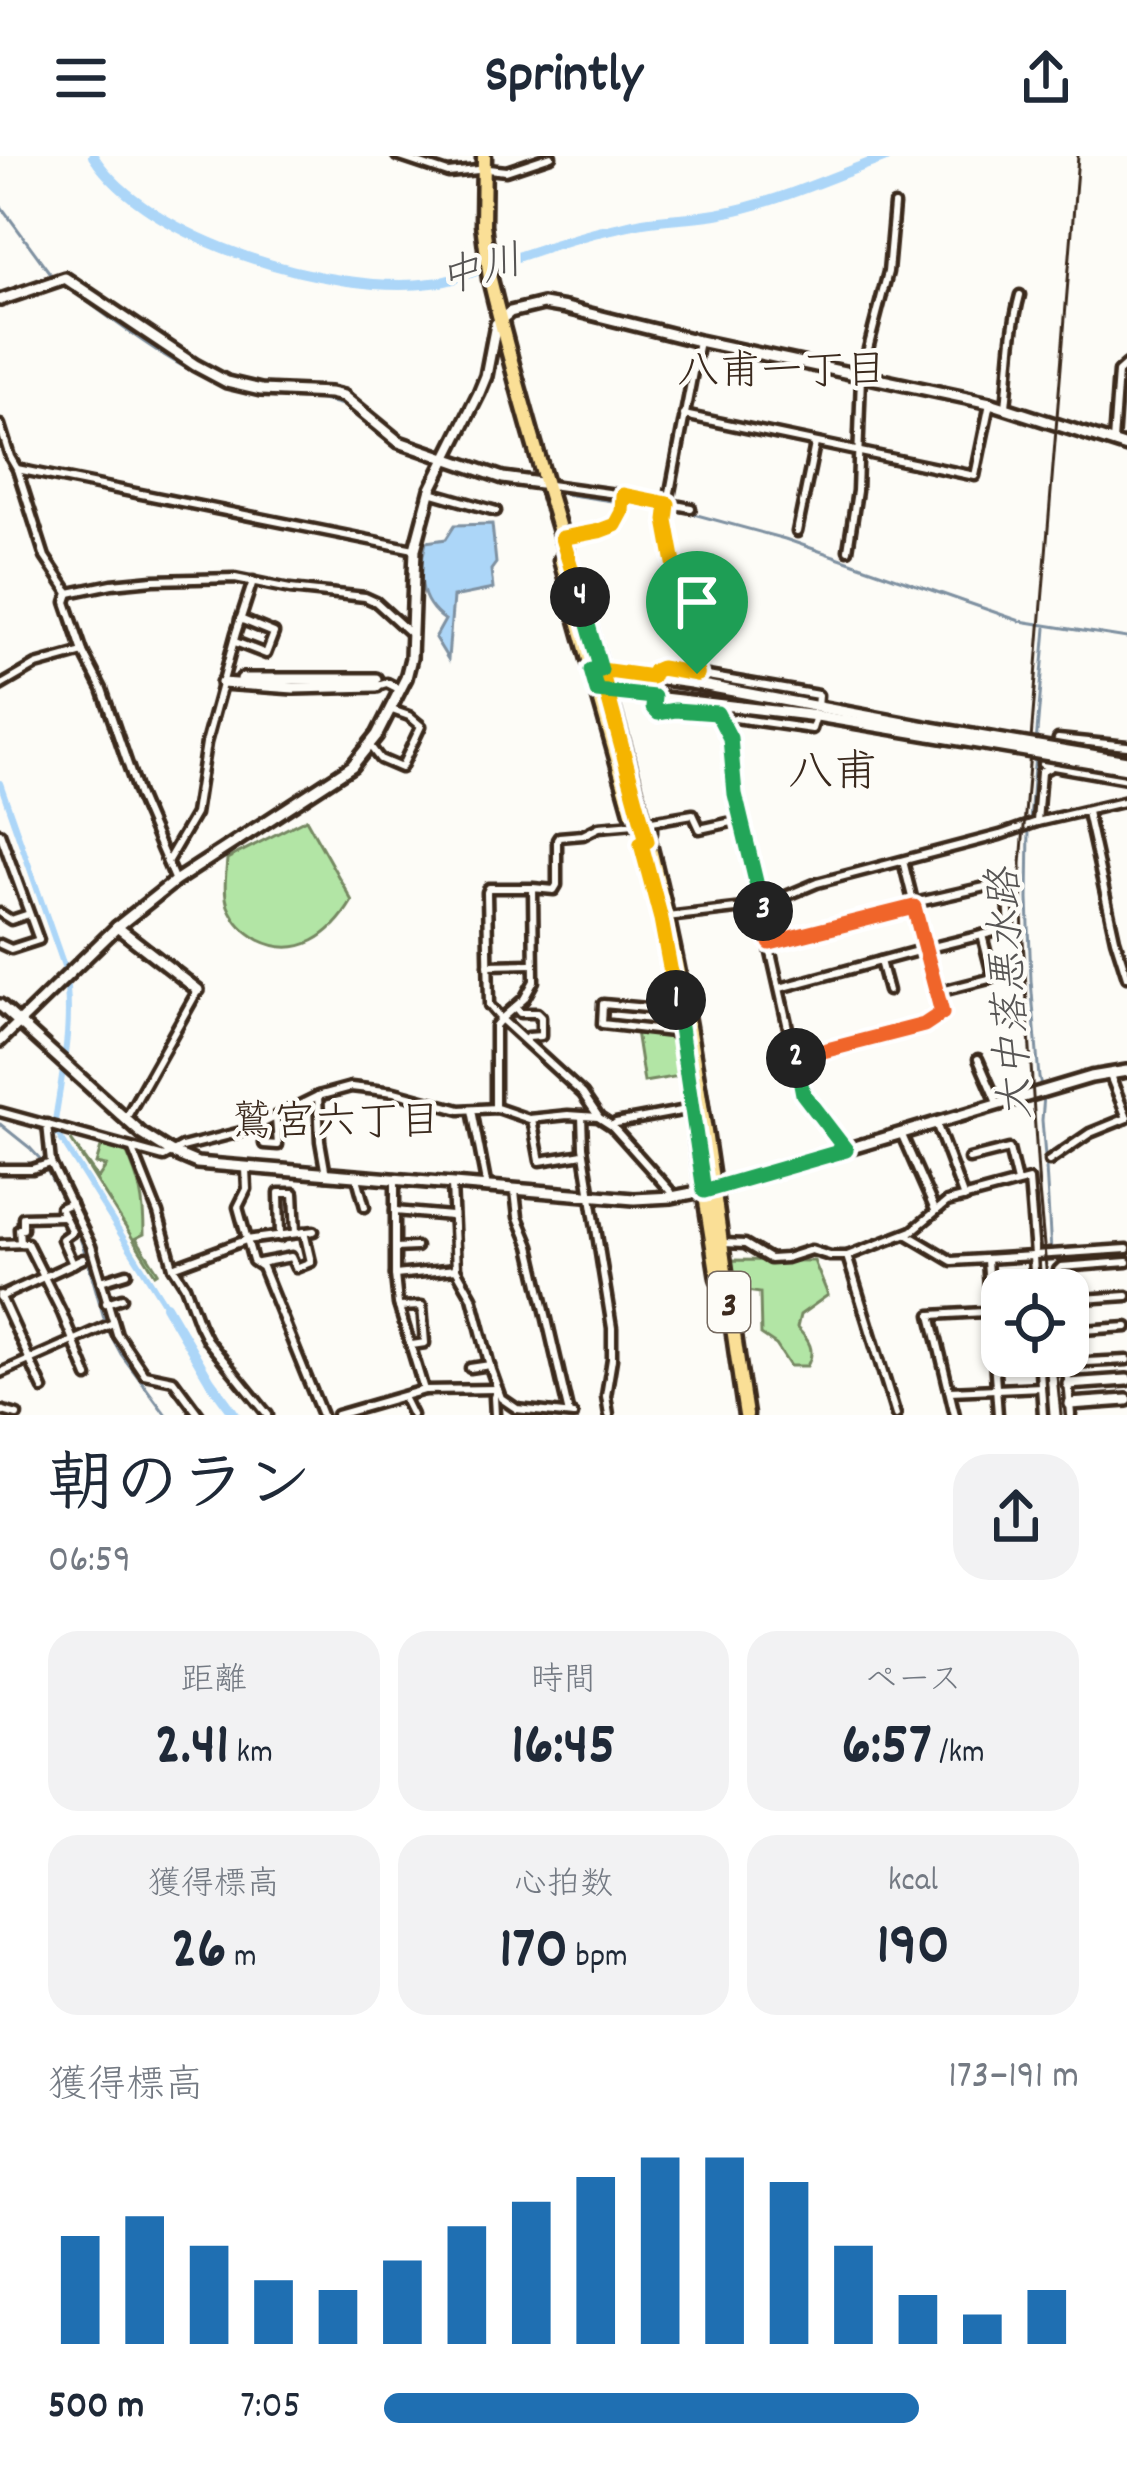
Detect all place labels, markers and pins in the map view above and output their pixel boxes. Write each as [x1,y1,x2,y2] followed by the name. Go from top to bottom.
[646,551,748,674] pin
[550,567,610,627] pin: 4
[733,881,793,941] pin: 3
[646,970,706,1030] pin: 1
[766,1028,826,1088] pin: 2

